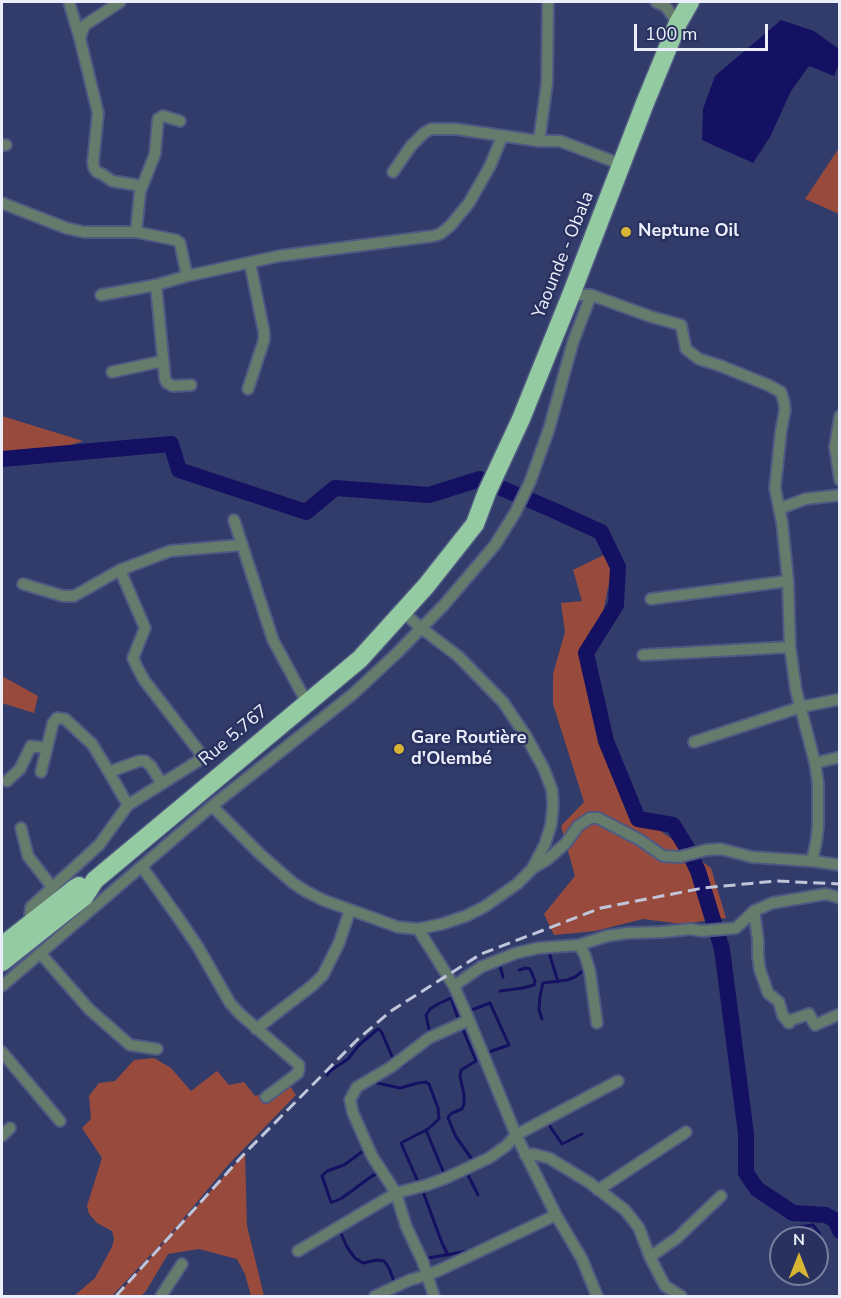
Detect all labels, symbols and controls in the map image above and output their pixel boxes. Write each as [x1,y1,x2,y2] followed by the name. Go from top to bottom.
[637,12,770,50] scale bar
[645,22,697,46] text: 100 m
[529,188,599,322] street label: Yaounde - Obala
[638,221,739,243] place label: Neptune Oil
[619,225,633,239] marker: Neptune Oil
[195,701,273,771] street label: Rue 5.767
[411,728,526,771] place label: Gare Routière d'Olembé
[392,742,406,756] marker: Gare Routière d'Olembé
[769,1226,829,1286] north arrow
[793,1229,805,1251] text: N

